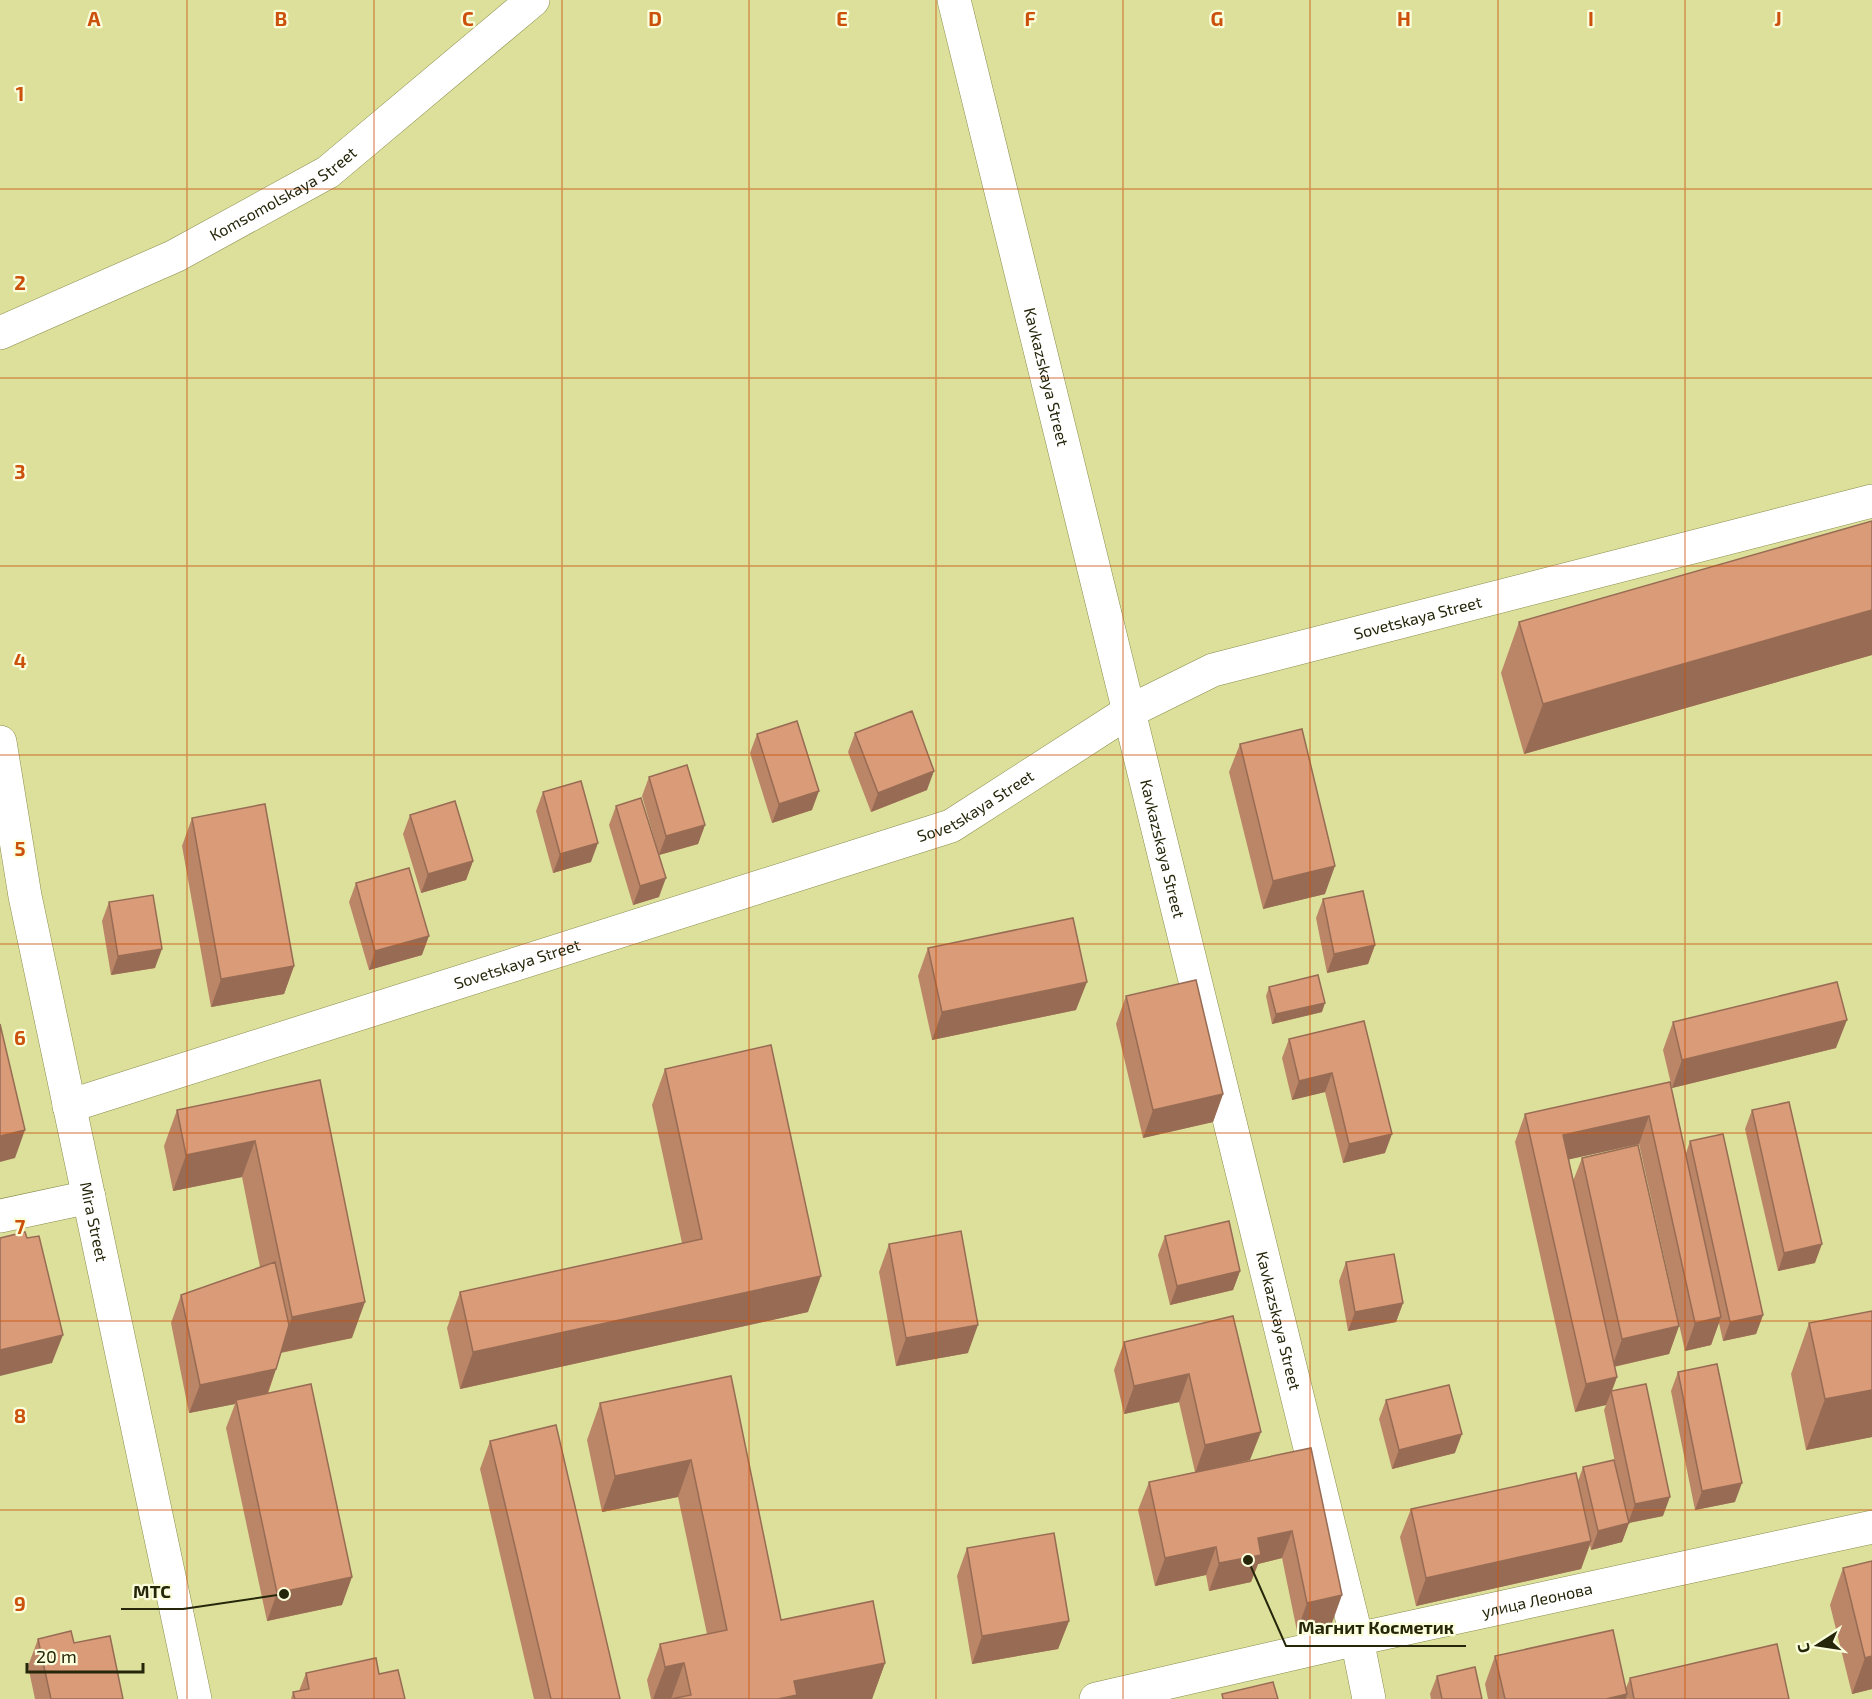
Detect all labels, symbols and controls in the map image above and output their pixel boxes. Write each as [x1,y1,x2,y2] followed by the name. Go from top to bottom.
[87,6,101,30] text: A
[275,6,287,30] text: B
[462,6,474,30] text: C
[648,6,662,30] text: D
[836,6,848,30] text: E
[1024,6,1036,30] text: F
[1211,6,1223,30] text: G
[1397,6,1411,30] text: H
[1588,6,1594,30] text: I
[1774,6,1782,30] text: J
[16,81,24,105] text: 1
[206,142,360,244] street label: Komsomolskaya Street
[14,270,26,294] text: 2
[1021,305,1073,448] street label: Kavkazskaya Street
[14,459,26,483] text: 3
[1352,592,1484,643] street label: Sovetskaya Street
[14,648,27,672] text: 4
[915,765,1037,845] street label: Sovetskaya Street
[1137,777,1189,920] street label: Kavkazskaya Street
[14,836,26,860] text: 5
[451,934,582,992] street label: Sovetskaya Street
[14,1025,26,1049] text: 6
[77,1180,112,1263] street label: Mira Street
[15,1214,26,1238] text: 7
[1253,1249,1305,1392] street label: Kavkazskaya Street
[14,1403,26,1427] text: 8
[121,1573,183,1609] callout: МТС
[1480,1578,1594,1622] street label: улица Леонова
[133,1580,171,1602] text: МТС
[14,1591,26,1615] text: 9
[1286,1610,1466,1646] callout: Магнит Косметик
[1788,1615,1848,1675] north arrow
[1298,1616,1454,1638] text: Магнит Косметик
[27,1636,142,1674] scale bar
[1793,1642,1813,1655] text: С
[36,1645,77,1667] text: 20 m

